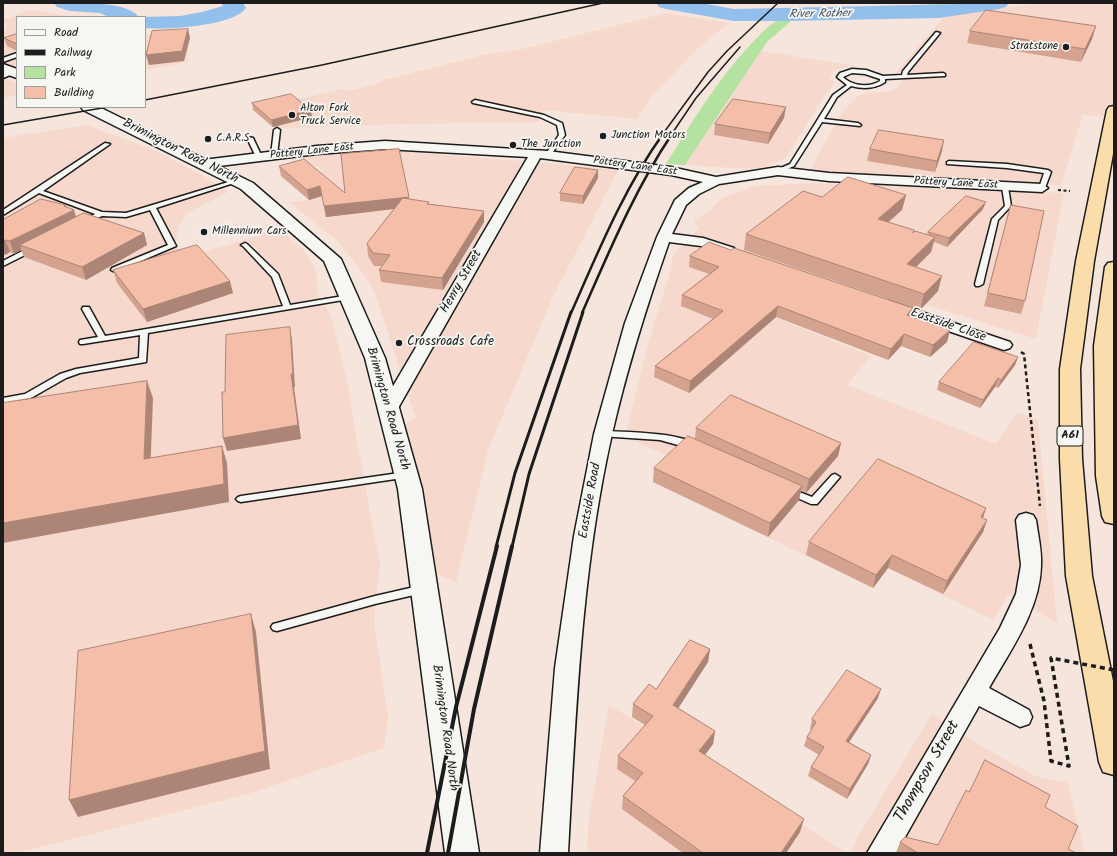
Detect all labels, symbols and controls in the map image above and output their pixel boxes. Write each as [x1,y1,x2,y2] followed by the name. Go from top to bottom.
[789,7,851,23] water label: River Rother
[16,16,146,108] legend
[54,23,78,42] text: Road
[1010,40,1058,54] place label: Stratstone
[1061,42,1071,52] marker: Stratstone
[54,43,92,62] text: Railway
[54,63,76,82] text: Park
[54,83,94,102] text: Building
[300,102,361,128] place label: Alton Fork Truck Service
[287,110,297,120] marker: Alton Fork Truck Service
[120,116,240,188] street label: Brimington Road North
[611,129,686,143] place label: Junction Motors
[598,131,608,141] marker: Junction Motors
[216,132,249,146] place label: C.A.R.S
[203,134,213,144] marker: C.A.R.S
[521,138,581,152] place label: The Junction
[508,140,518,150] marker: The Junction
[269,141,355,163] street label: Pottery Lane East
[592,155,678,179] street label: Pottery Lane East
[913,175,999,193] street label: Pottery Lane East
[212,225,287,239] place label: Millennium Cars
[199,227,209,237] marker: Millennium Cars
[438,248,486,316] street label: Henry Street
[908,306,988,346] street label: Eastside Close
[407,335,494,351] place label: Crossroads Cafe
[394,338,404,348] marker: Crossroads Cafe
[362,346,412,472] street label: Brimington Road North
[1057,426,1083,446] road number: A61
[577,462,605,540] street label: Eastside Road
[427,664,461,792] street label: Brimington Road North
[891,718,965,826] street label: Thompson Street

